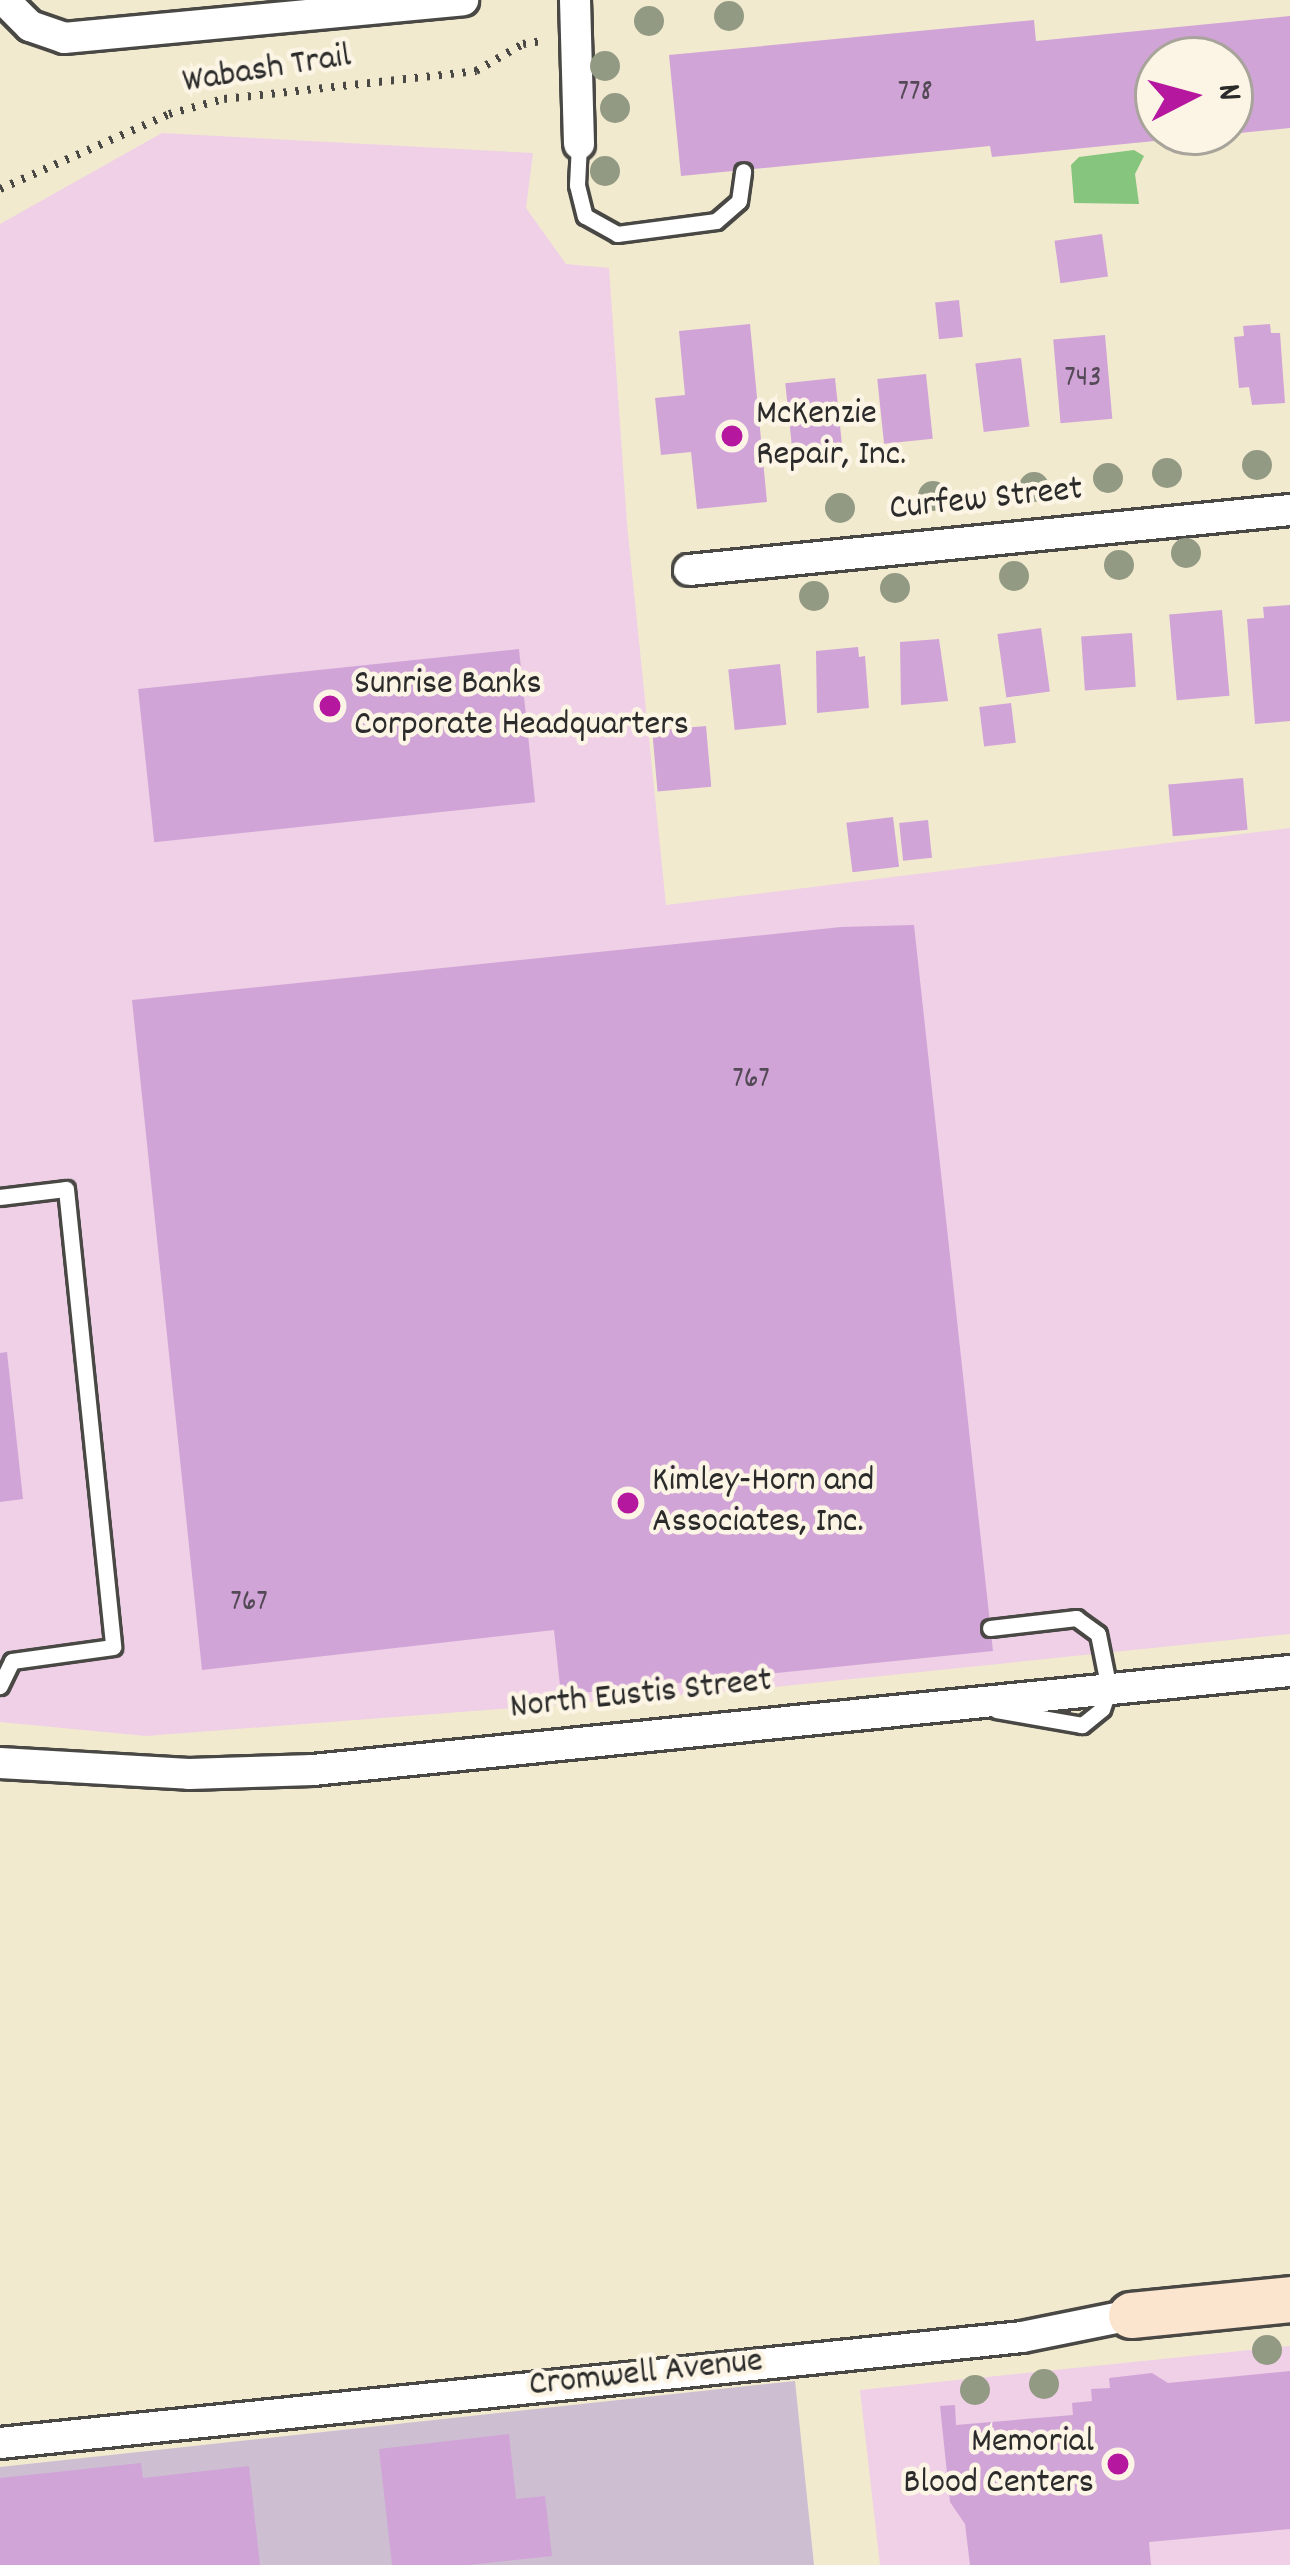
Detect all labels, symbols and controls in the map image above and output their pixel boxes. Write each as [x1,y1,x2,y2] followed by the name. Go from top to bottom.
[180,36,354,106] street label: Wabash Trail
[1134,36,1254,156] north arrow
[897,76,933,112] house number: 778
[1203,82,1252,103] text: N
[1064,362,1102,398] house number: 743
[756,393,906,478] place label: McKenzie Repair, Inc.
[719,423,745,449] marker: McKenzie Repair, Inc.
[887,469,1085,533] street label: Curfew Street
[354,663,689,748] place label: Sunrise Banks Corporate Headquarters
[317,693,343,719] marker: Sunrise Banks Corporate Headquarters
[732,1063,770,1099] house number: 767
[652,1460,874,1545] place label: Kimley-Horn and Associates, Inc.
[615,1490,641,1516] marker: Kimley-Horn and Associates, Inc.
[230,1586,268,1622] house number: 767
[508,1661,774,1731] street label: North Eustis Street
[527,2341,765,2409] street label: Cromwell Avenue
[903,2421,1094,2506] place label: Memorial Blood Centers
[1105,2451,1131,2477] marker: Memorial Blood Centers

